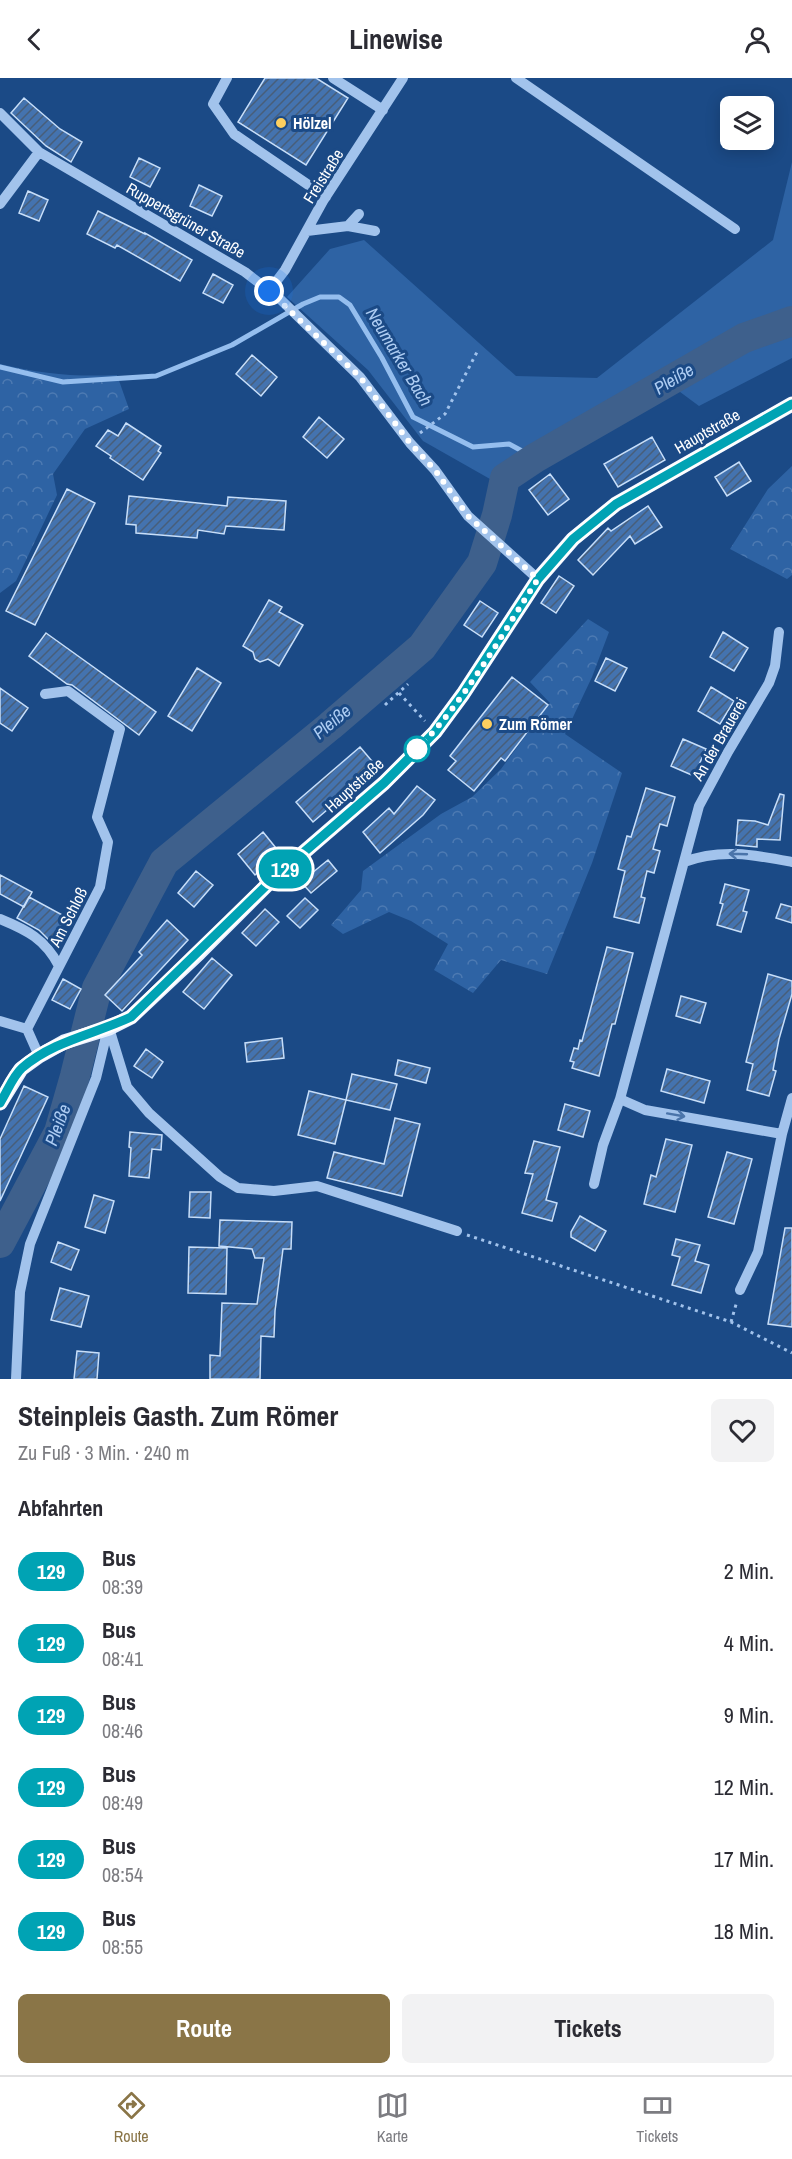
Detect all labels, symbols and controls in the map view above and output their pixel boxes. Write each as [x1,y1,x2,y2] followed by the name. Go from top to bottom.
[349,21,443,57] text: Linewise
[18,23,51,56] icon: back
[741,23,774,56] icon: person
[720,96,774,150] map controls
[720,96,774,150] button: layers
[293,112,332,134] place label: Hölzel
[274,116,288,130] marker: Hölzel
[298,145,348,207] street label: Freistraße
[122,177,250,263] street label: Ruppertsgrüner Straße
[254,276,284,306] your location
[360,303,439,411] water label: Neumarker Bach
[649,357,698,400] water label: Pleiße
[670,403,744,459] street label: Hauptstraße
[686,693,752,785] street label: An der Brauerei
[307,698,356,745] water label: Pleiße
[499,713,573,735] place label: Zum Römer
[480,717,494,731] marker: Zum Römer
[404,736,430,762] unlabelled marker
[320,753,388,817] street label: Hauptstraße
[728,849,748,860] one-way arrow
[250,850,320,888] line badge: 129
[271,855,299,884] text: 129
[43,883,92,951] street label: Am Schloß
[38,1101,77,1149] water label: Pleiße
[666,1110,686,1121] one-way arrow
[18,1397,338,1435] text: Steinpleis Gasth. Zum Römer
[711,1399,774,1462] button: heart
[18,1439,189,1466] text: Zu Fuß · 3 Min. · 240 m
[18,1493,103,1523] text: Abfahrten
[102,1543,136,1573] text: Bus
[724,1556,774,1586] text: 2 Min.
[37,1557,65,1586] text: 129
[102,1573,143,1600] text: 08:39
[102,1615,136,1645] text: Bus
[724,1628,774,1658] text: 4 Min.
[37,1629,65,1658] text: 129
[102,1645,143,1672] text: 08:41
[102,1687,136,1717] text: Bus
[724,1700,774,1730] text: 9 Min.
[37,1701,65,1730] text: 129
[102,1717,143,1744] text: 08:46
[102,1759,136,1789] text: Bus
[714,1772,774,1802] text: 12 Min.
[37,1773,65,1802] text: 129
[102,1789,143,1816] text: 08:49
[102,1831,136,1861] text: Bus
[714,1844,774,1874] text: 17 Min.
[37,1845,65,1874] text: 129
[102,1861,143,1888] text: 08:54
[102,1903,136,1933] text: Bus
[714,1916,774,1946] text: 18 Min.
[37,1917,65,1946] text: 129
[102,1933,143,1960] text: 08:55
[18,1994,390,2063] button: Route
[402,1994,774,2063] button: Tickets
[114,2089,149,2147] tab: Route
[376,2089,409,2147] tab: Karte
[636,2089,678,2147] tab: Tickets

